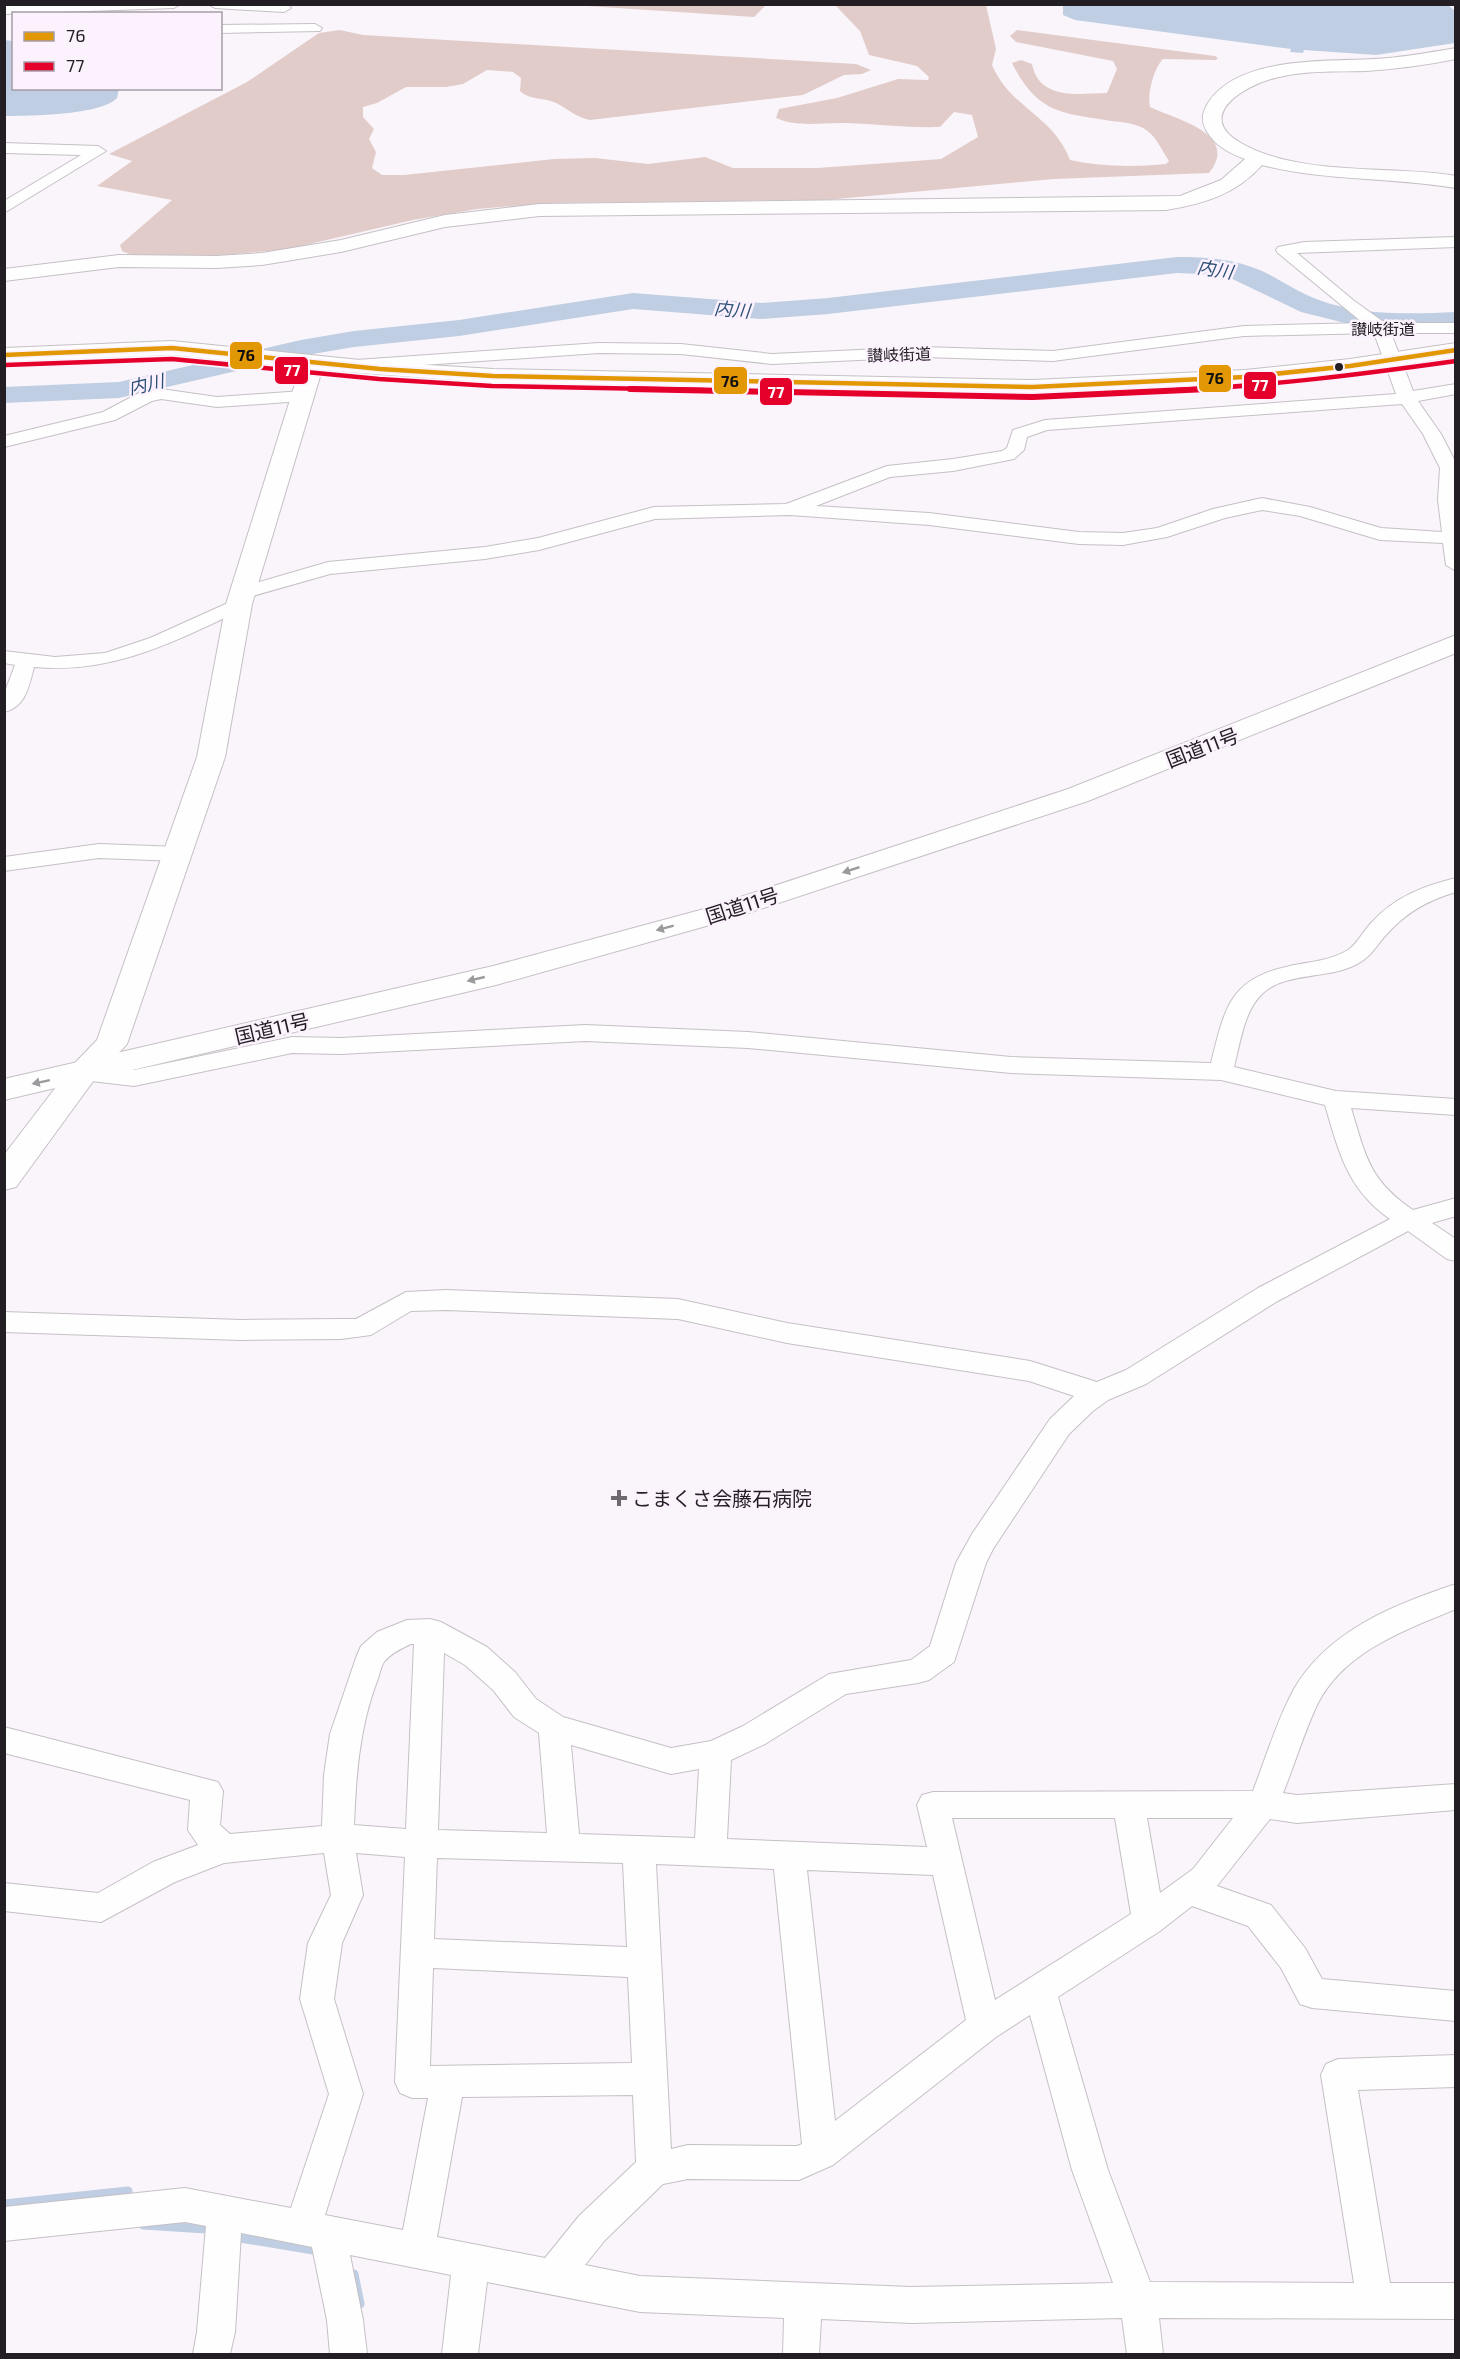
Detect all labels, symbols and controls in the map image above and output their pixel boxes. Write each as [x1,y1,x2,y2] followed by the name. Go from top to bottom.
[12,12,222,90] legend
[66,24,86,46] text: 76
[66,54,84,76] text: 77
[1196,255,1236,283] water label: 内川
[713,296,753,322] water label: 内川
[1351,319,1415,338] street label: 讃岐街道
[229,341,263,370] line badge: 76
[867,343,931,365] street label: 讃岐街道
[237,345,255,364] text: 76
[274,356,309,385] line badge: 77
[284,360,301,379] text: 77
[1333,361,1345,373] unlabelled marker
[1198,364,1232,393] line badge: 76
[713,366,748,395] line badge: 76
[1206,368,1224,387] text: 76
[126,369,168,399] water label: 内川
[721,371,739,390] text: 76
[1243,371,1277,400] line badge: 77
[1252,375,1269,394] text: 77
[759,377,793,406] line badge: 77
[768,382,785,401] text: 77
[1162,722,1242,772] street label: 国道11号
[842,866,860,875] one-way arrow
[702,882,782,928] street label: 国道11号
[656,924,674,933] one-way arrow
[467,975,486,985] one-way arrow
[232,1008,312,1048] street label: 国道11号
[32,1078,51,1087] one-way arrow
[632,1486,812,1510] place label: こまくさ会藤石病院
[610,1489,628,1507] marker: こまくさ会藤石病院

